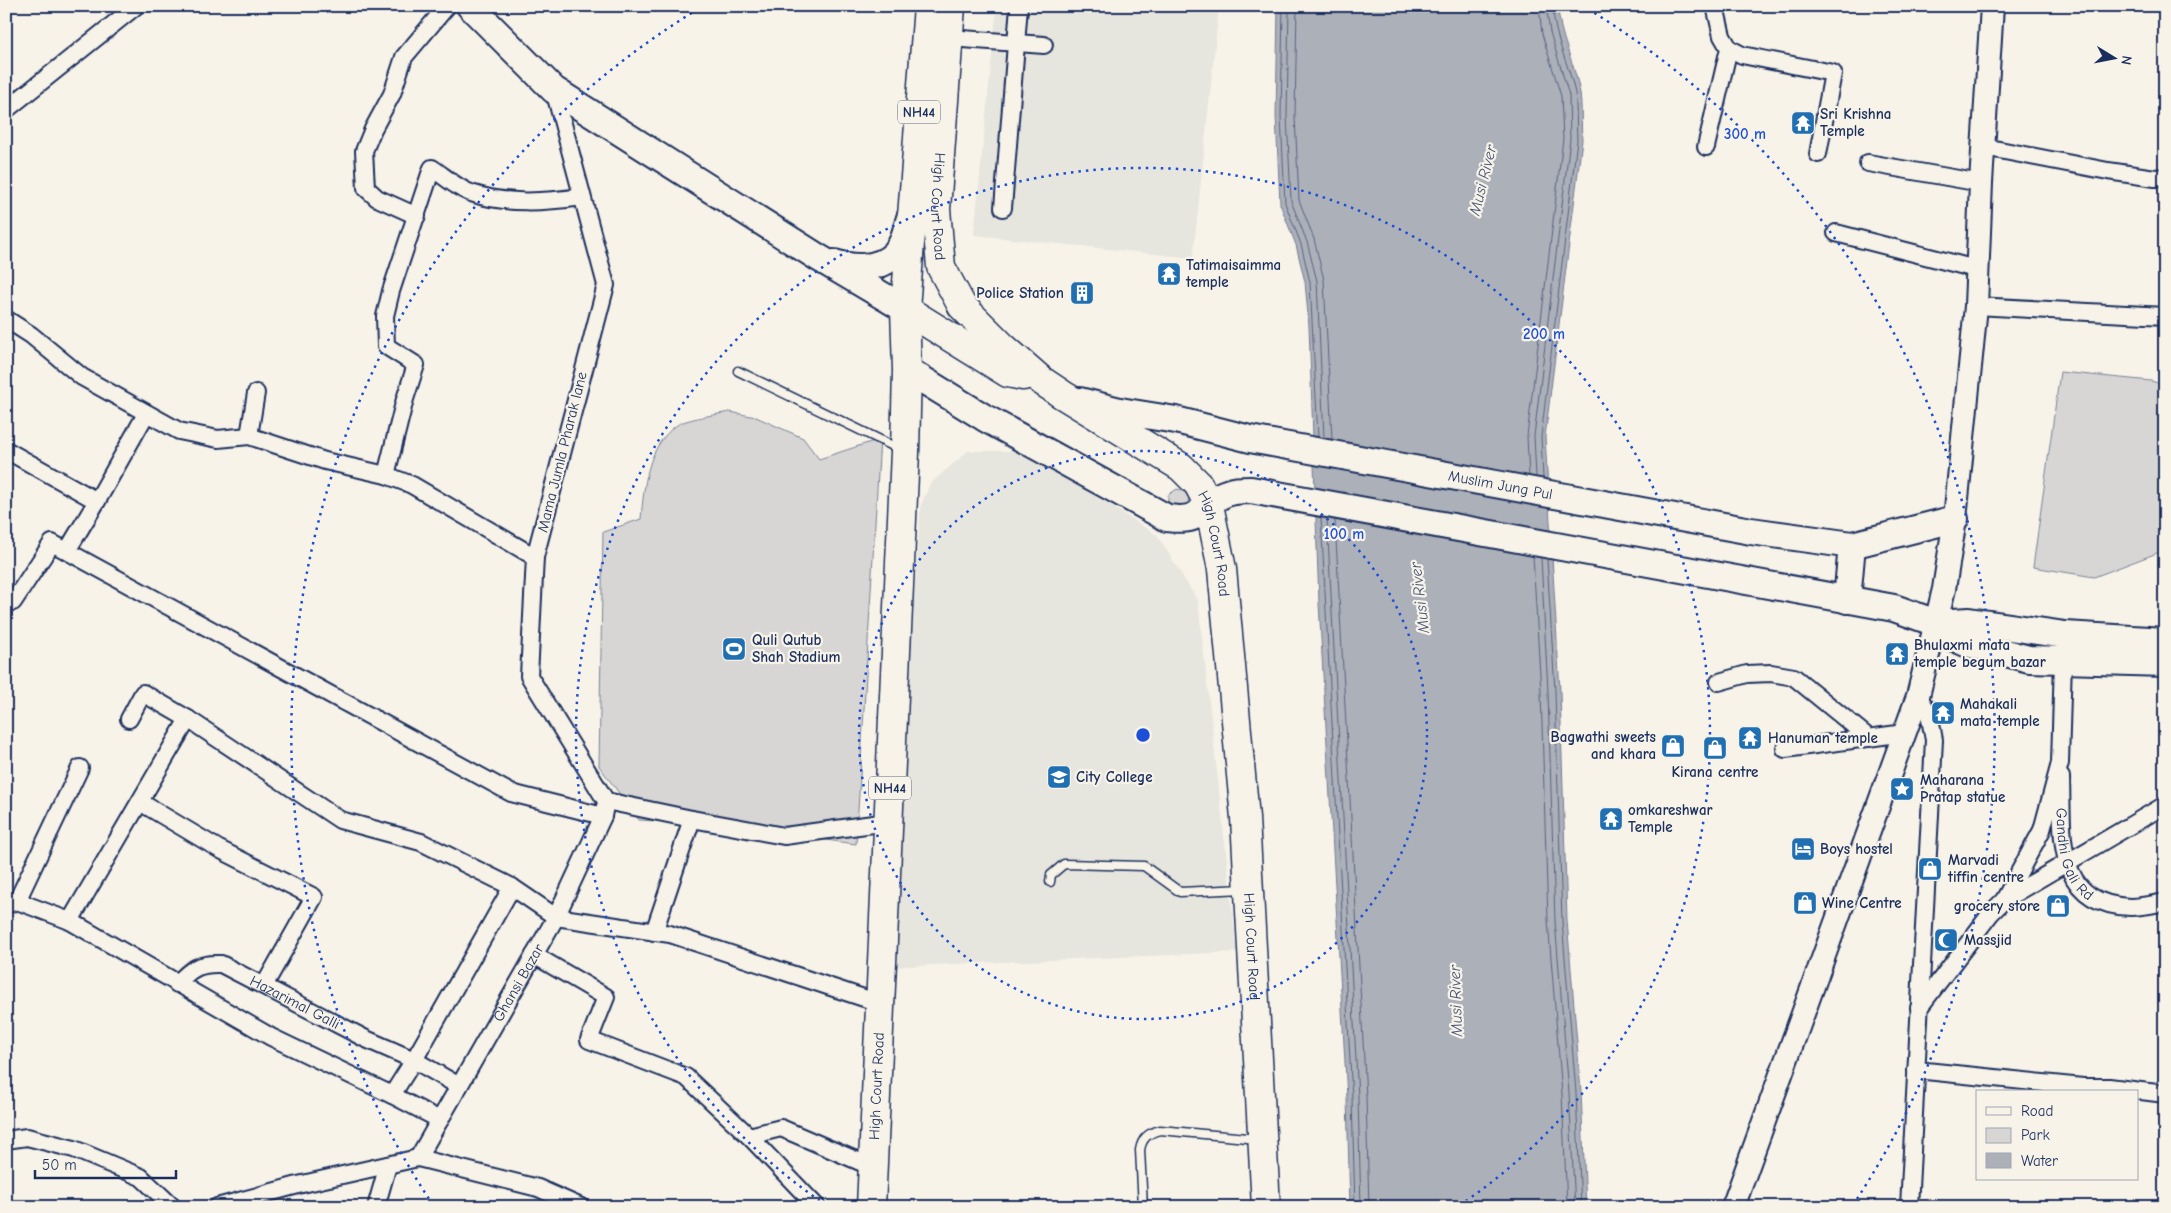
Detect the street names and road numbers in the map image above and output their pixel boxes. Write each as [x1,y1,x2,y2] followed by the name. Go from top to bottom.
[898,100,940,124] road number: NH44
[927,152,949,261] street label: High Court Road
[533,369,591,534] street label: Mama Jumla Pharak lane
[1447,467,1554,503] street label: Muslim Jung Pul
[1194,488,1233,597] street label: High Court Road
[869,776,911,800] road number: NH44
[2052,808,2097,904] street label: Gandhi Gali Rd
[1240,892,1264,1001] street label: High Court Road
[489,941,548,1025] street label: Ghansi Bazar
[247,972,343,1033] street label: Hazarimal Galli
[865,1032,888,1140] street label: High Court Road

